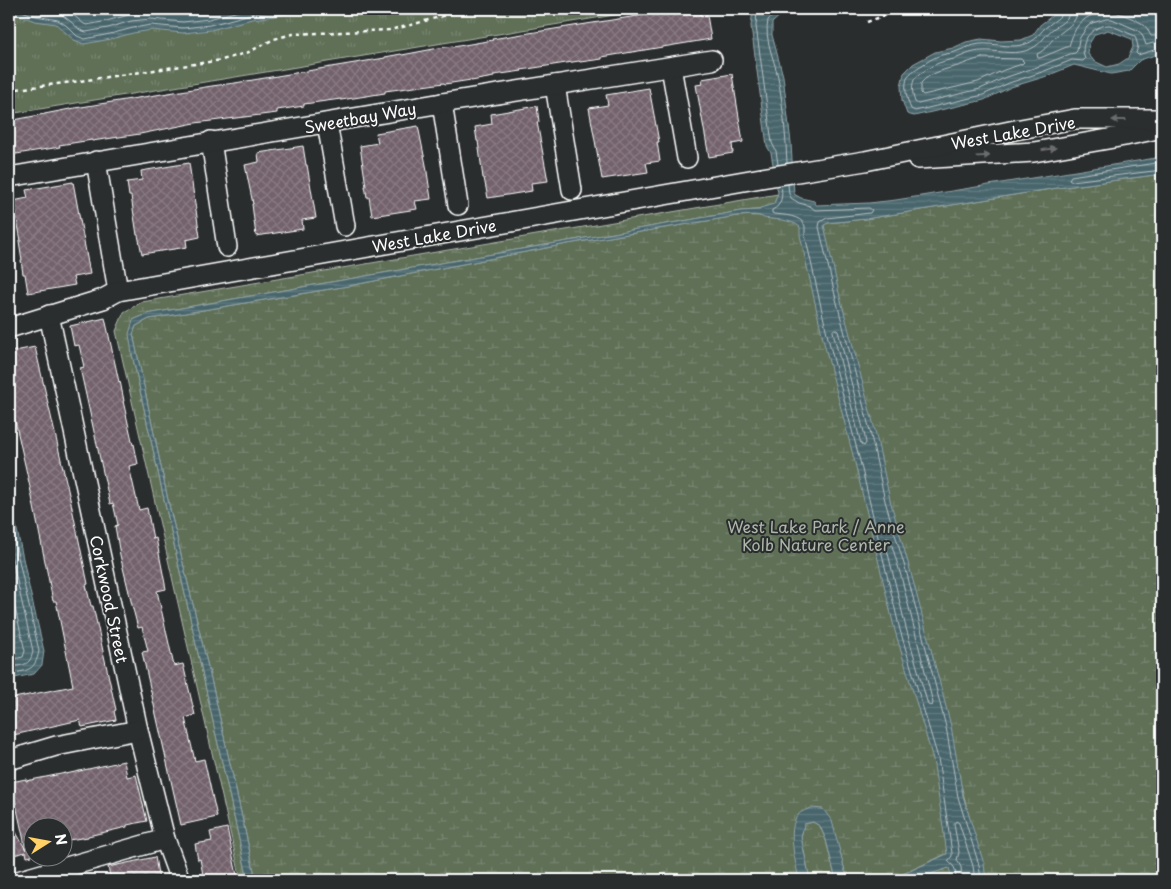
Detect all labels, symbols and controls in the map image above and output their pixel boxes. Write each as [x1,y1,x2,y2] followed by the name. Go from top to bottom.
[302,95,418,139] street label: Sweetbay Way
[949,109,1077,155] street label: West Lake Drive
[1110,116,1126,124] one-way arrow
[1041,145,1057,153] one-way arrow
[975,151,991,159] one-way arrow
[370,212,498,258] street label: West Lake Drive
[727,514,905,556] park label: West Lake Park / Anne Kolb Nature Center
[85,533,135,666] street label: Corkwood Street
[22,816,72,866] north arrow
[50,832,73,847] text: N

